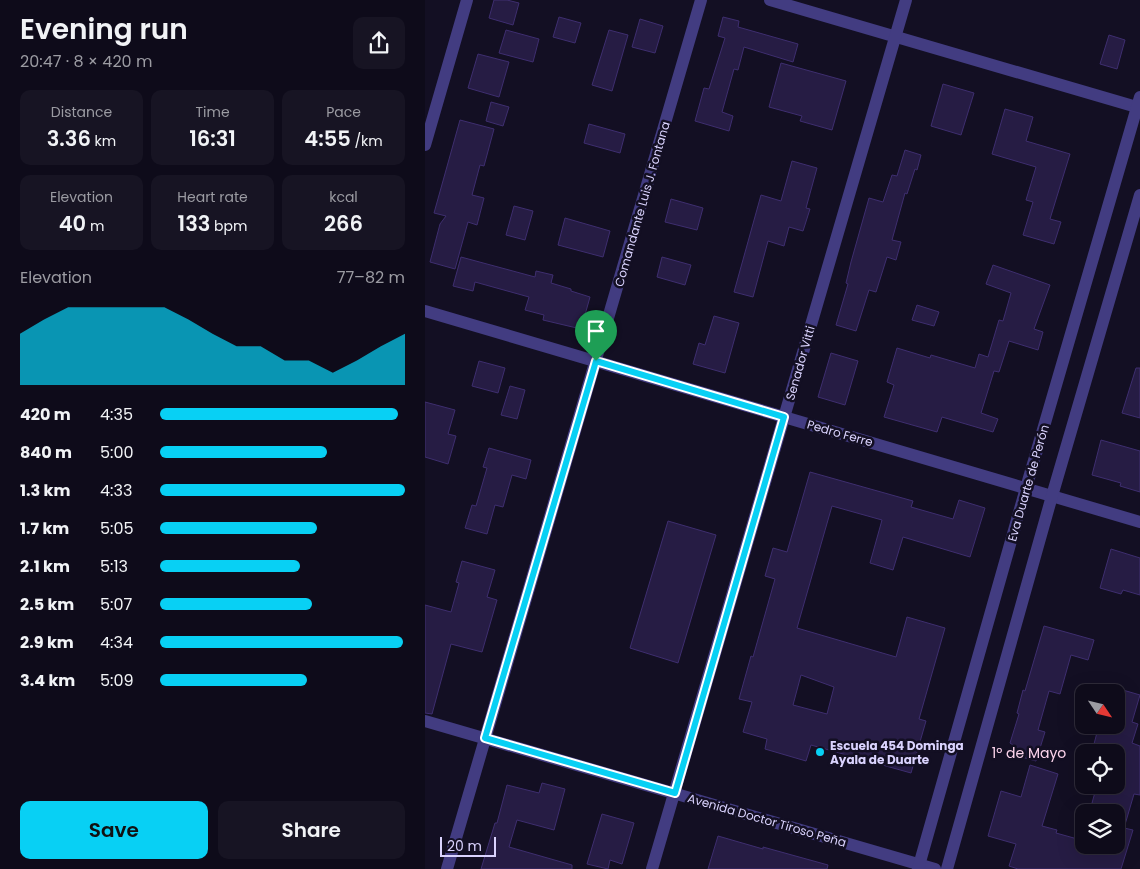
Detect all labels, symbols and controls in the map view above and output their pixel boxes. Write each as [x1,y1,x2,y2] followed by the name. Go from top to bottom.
[20,10,188,49] text: Evening run
[353,17,405,69] button: share
[20,50,152,73] text: 20:47 · 8 × 420 m
[51,102,112,122] text: Distance
[195,102,230,122] text: Time
[326,102,361,122] text: Pace
[610,119,674,289] street label: Comandante Luis J. Fontana
[47,124,91,153] text: 3.36
[189,124,236,153] text: 16:31
[304,124,351,153] text: 4:55
[91,131,116,151] text: km
[351,131,383,151] text: /km
[50,187,113,207] text: Elevation
[177,187,248,207] text: Heart rate
[329,187,358,207] text: kcal
[59,209,86,238] text: 40
[178,209,210,238] text: 133
[324,209,363,238] text: 266
[86,216,104,236] text: m
[210,216,247,236] text: bpm
[20,266,92,289] text: Elevation
[337,266,405,289] text: 77–82 m
[575,310,617,361] pin
[582,317,610,345] icon: arrive
[781,324,819,402] street label: Senador Vitti
[20,403,71,426] text: 420 m
[100,403,133,426] text: 4:35
[805,415,875,451] street label: Pedro Ferre
[1003,423,1053,543] street label: Eva Duarte de Perón
[20,441,72,464] text: 840 m
[100,441,134,464] text: 5:00
[20,479,70,502] text: 1.3 km
[100,479,132,502] text: 4:33
[20,517,69,540] text: 1.7 km
[100,517,134,540] text: 5:05
[20,555,70,578] text: 2.1 km
[100,555,128,578] text: 5:13
[20,593,74,616] text: 2.5 km
[100,593,132,616] text: 5:07
[20,631,74,654] text: 2.9 km
[100,631,133,654] text: 4:34
[20,669,75,692] text: 3.4 km
[100,669,134,692] text: 5:09
[1075,684,1125,734] north arrow
[1075,684,1125,854] map controls
[830,737,964,768] place label: Escuela 454 Dominga Ayala de Duarte
[992,743,1066,763] district label: 1º de Mayo
[1075,744,1125,794] button: locate
[814,746,826,758] marker: Escuela 454 Dominga Ayala de Duarte
[686,789,848,851] street label: Avenida Doctor Tiroso Peña
[20,801,208,859] button: Save
[218,801,405,859] button: Share
[1075,804,1125,854] button: layers
[440,834,496,857] scale bar
[447,836,482,856] text: 20 m

